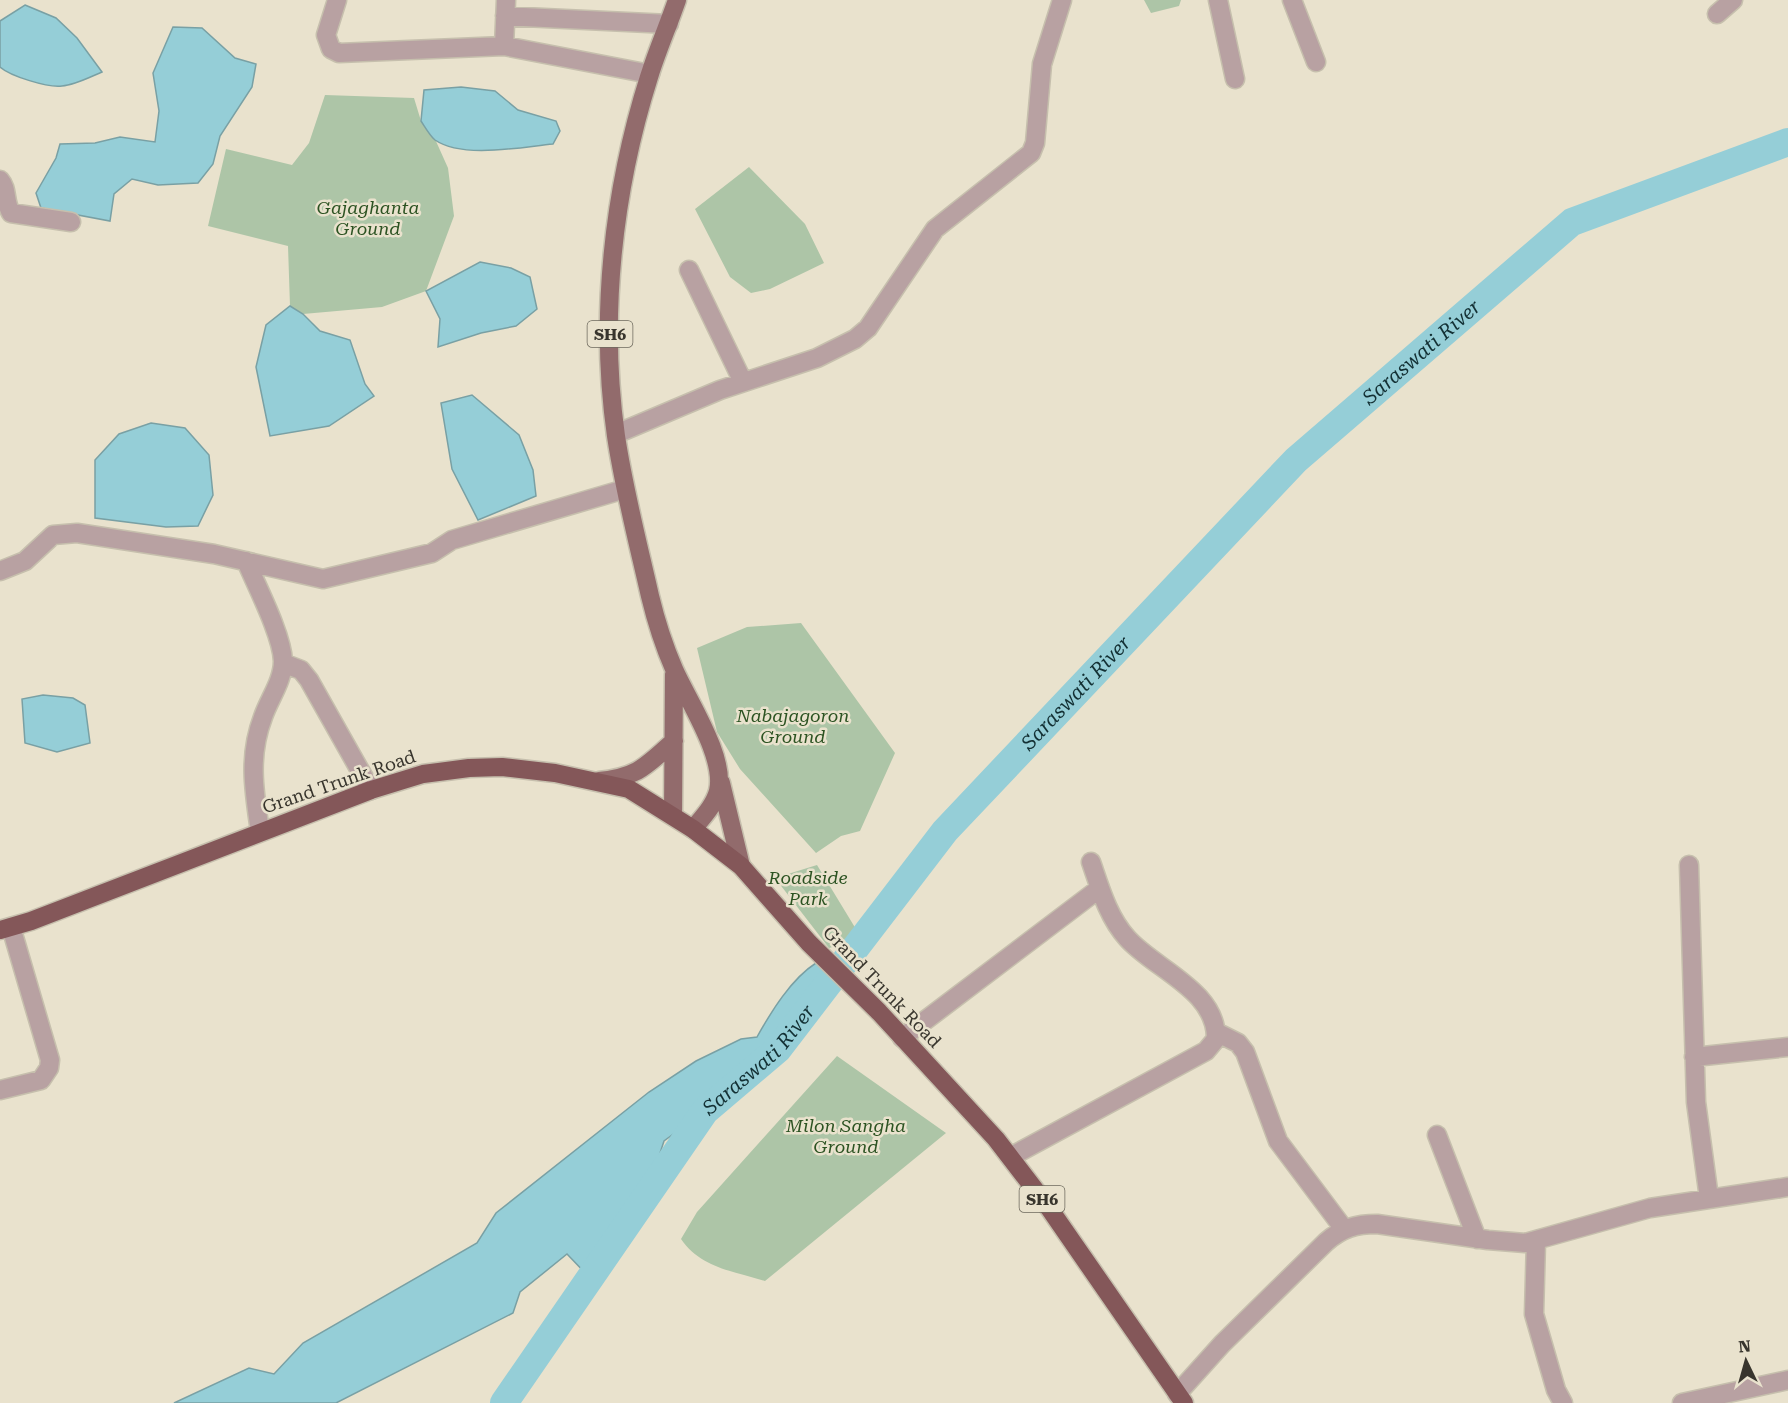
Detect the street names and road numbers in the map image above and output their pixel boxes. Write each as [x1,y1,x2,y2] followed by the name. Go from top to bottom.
[588,321,632,347] road number: SH6
[259,745,419,818] street label: Grand Trunk Road
[819,922,946,1052] street label: Grand Trunk Road
[1020,1186,1064,1212] road number: SH6

